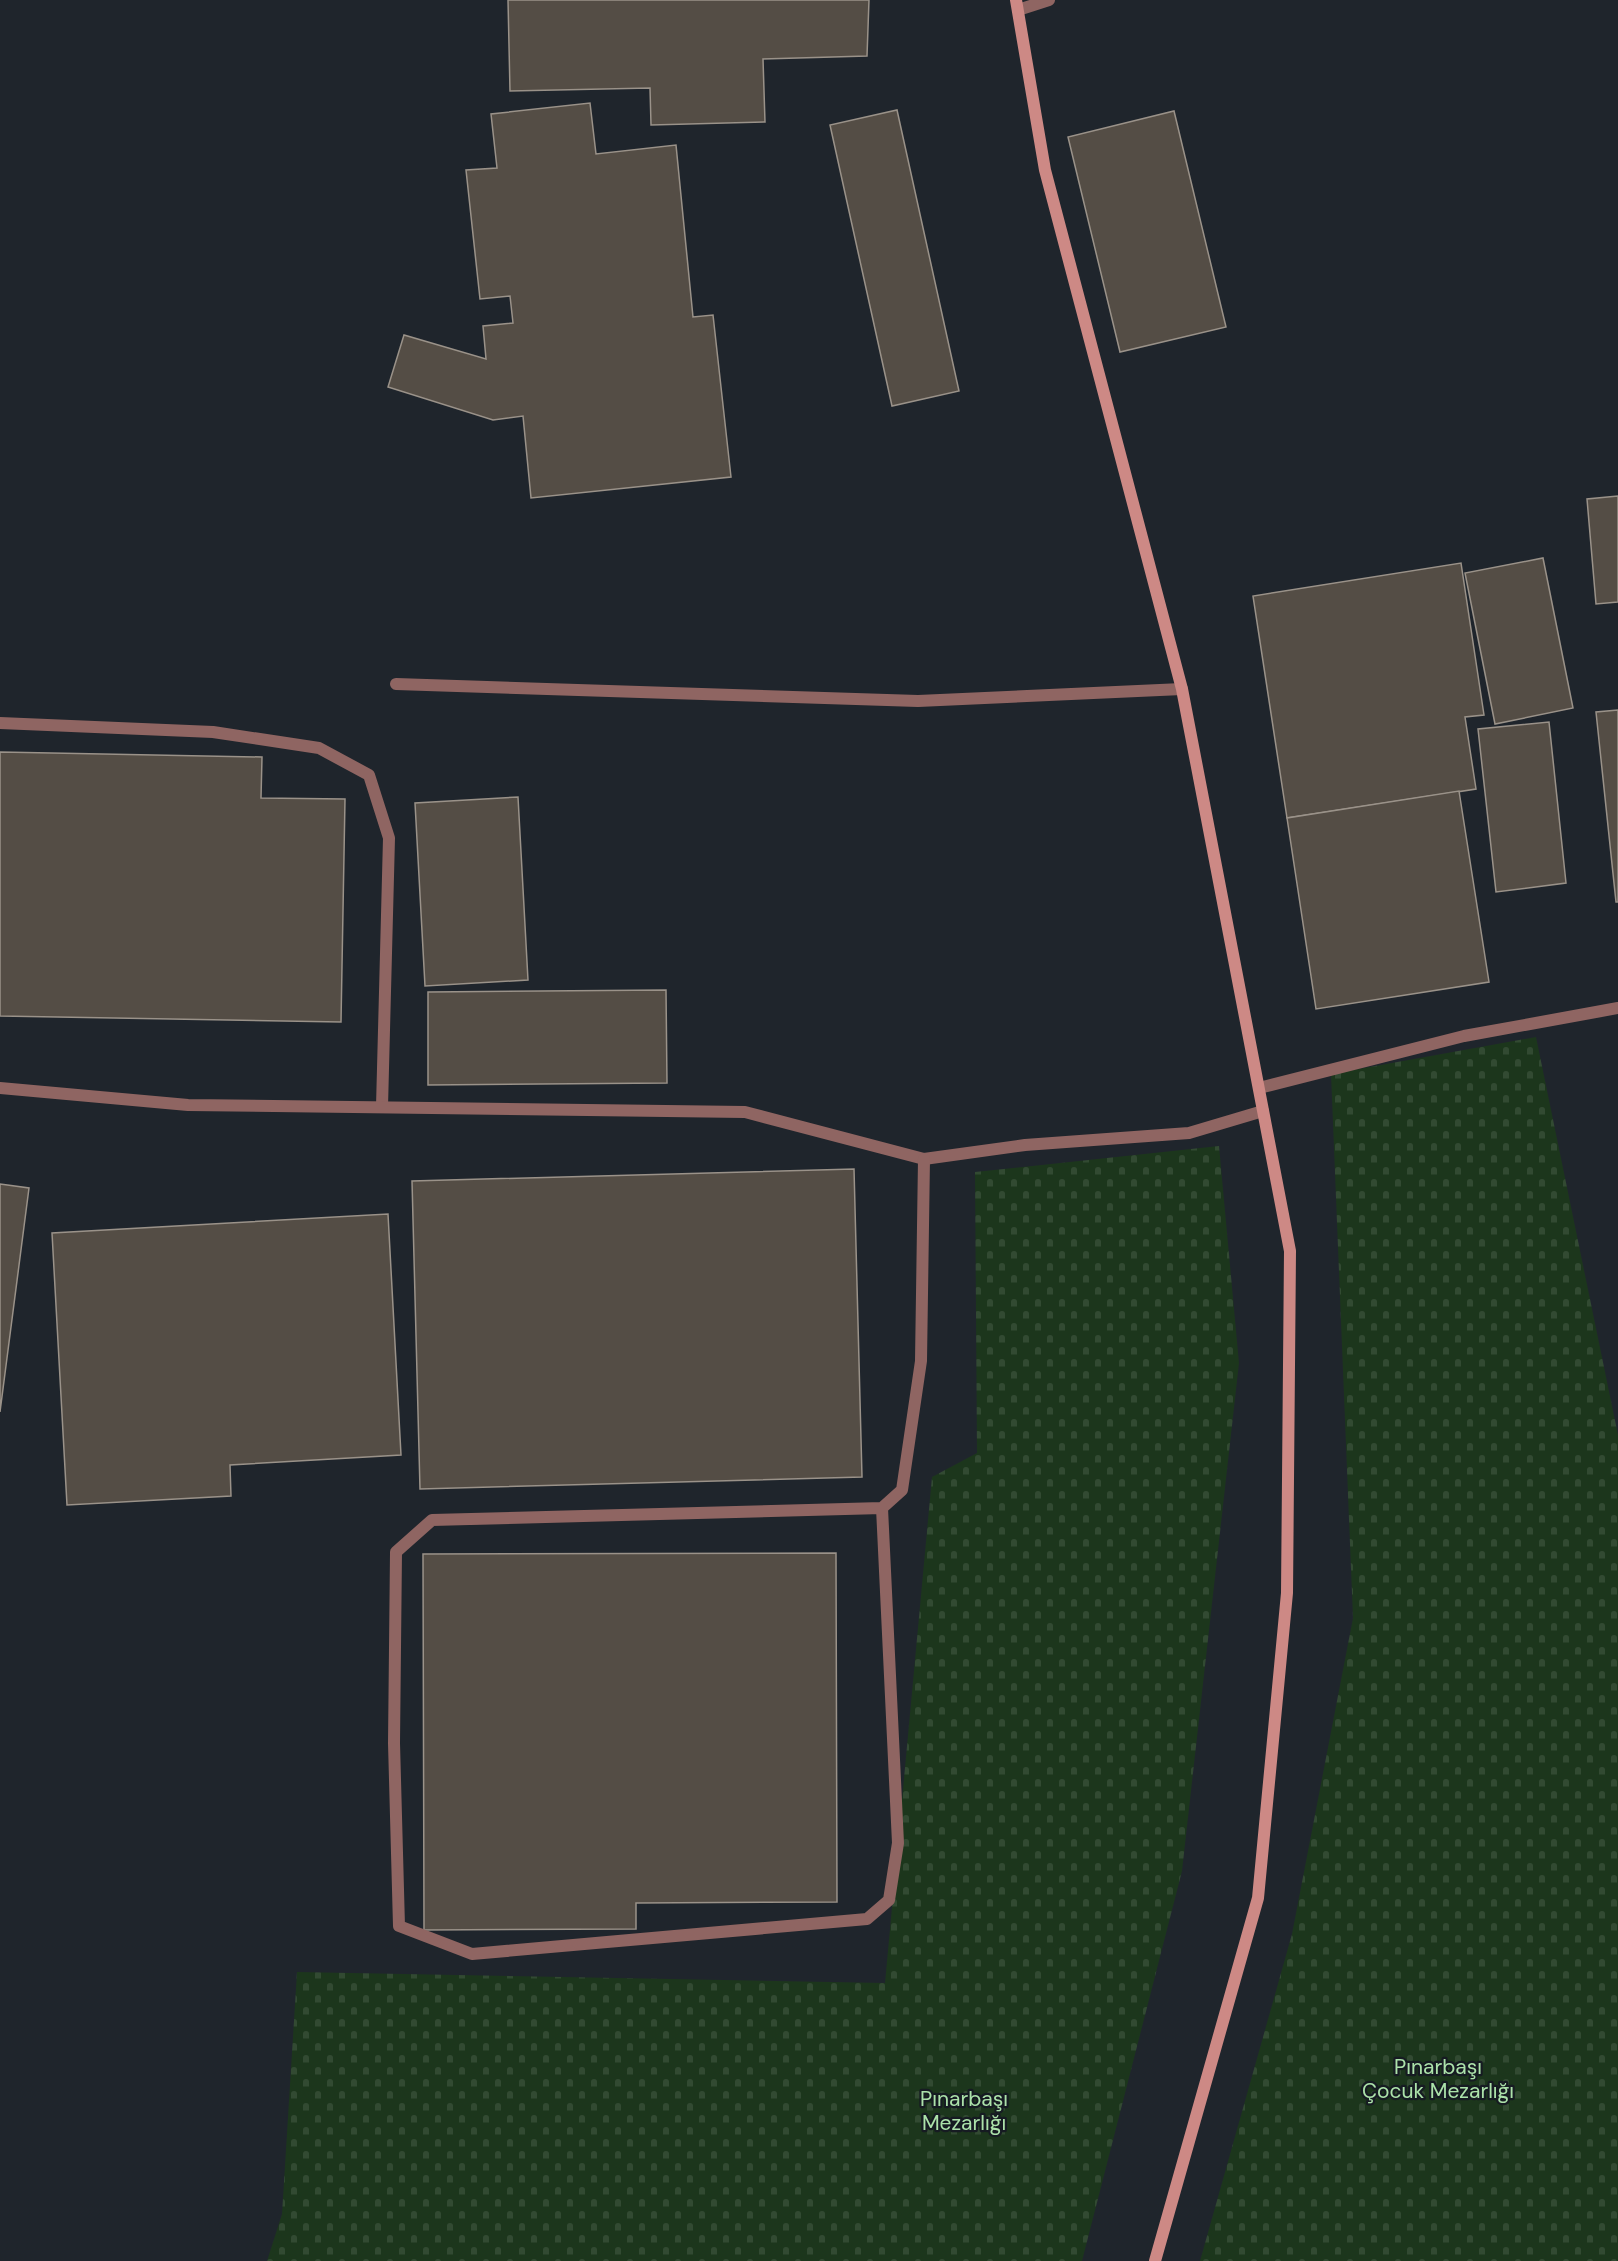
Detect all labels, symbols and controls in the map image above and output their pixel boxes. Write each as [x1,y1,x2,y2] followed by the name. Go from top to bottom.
[1362,2053,1514,2105] park label: Pınarbaşı Çocuk Mezarlığı
[920,2085,1008,2137] park label: Pınarbaşı Mezarlığı

